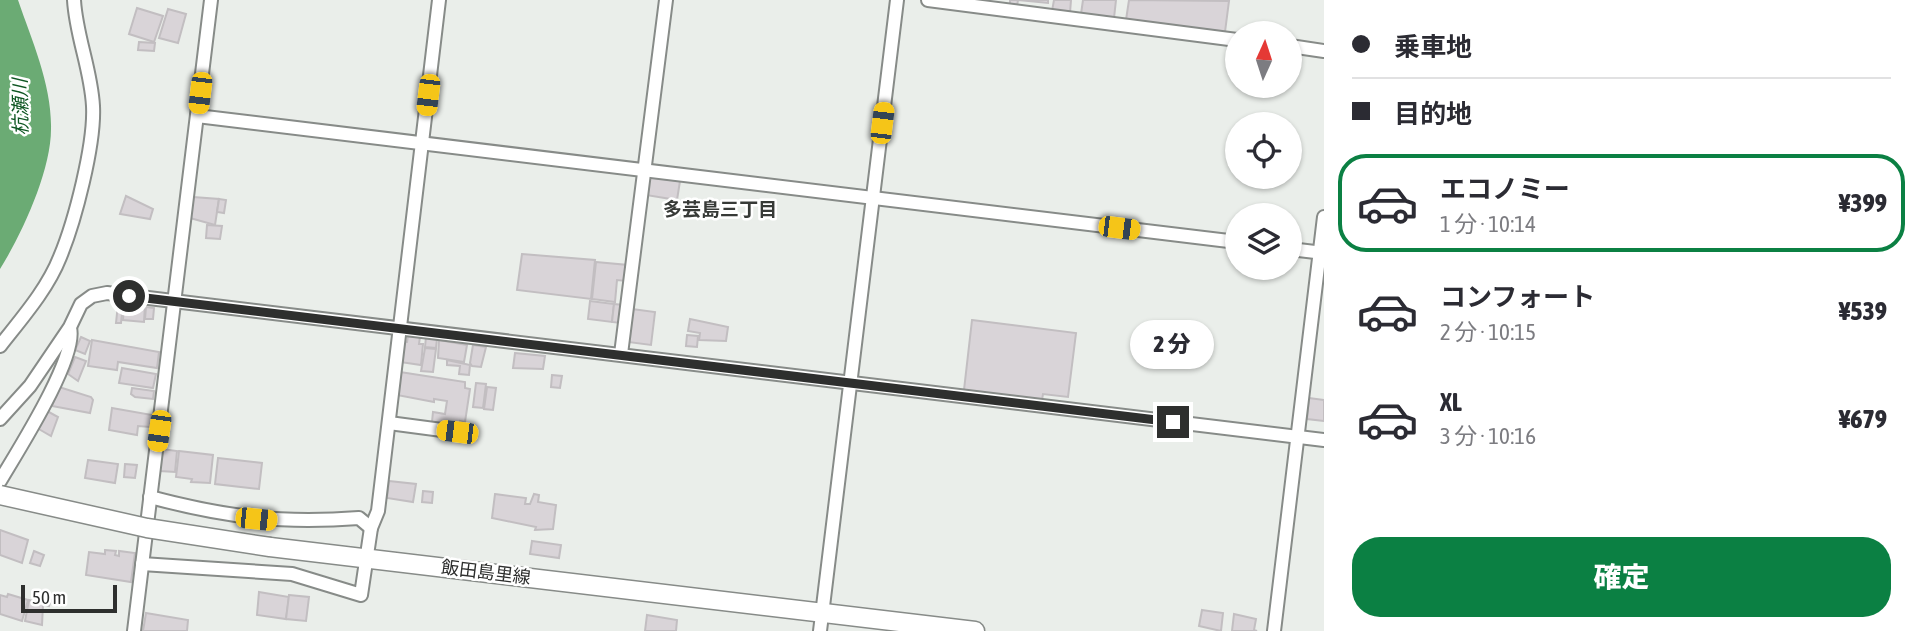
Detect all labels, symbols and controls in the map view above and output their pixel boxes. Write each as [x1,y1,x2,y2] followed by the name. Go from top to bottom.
[1225,21,1302,98] north arrow
[1225,21,1302,280] map controls
[1394,32,1472,62] text: 乗車地
[188,71,213,115] car
[416,73,441,117] car
[8,76,31,136] water label: 杭瀬川
[1394,99,1472,129] text: 目的地
[870,101,895,145] car
[1225,112,1302,189] button: locate
[1356,172,1419,235] icon: car
[1440,174,1570,204] text: エコノミー
[1839,188,1887,218] text: ¥399
[663,198,777,220] district label: 多芸島三丁目
[1225,203,1302,280] button: layers
[1440,211,1536,237] text: 1 分 · 10:14
[1097,215,1142,241] car
[113,280,145,312] route start
[1356,280,1419,343] icon: car
[1440,282,1595,312] text: コンフォート
[1839,296,1887,326] text: ¥539
[1440,319,1536,345] text: 2 分 · 10:15
[1131,320,1215,370] callout: 2 分
[1154,331,1190,357] text: 2 分
[1440,387,1462,417] text: XL
[1356,388,1419,451] icon: car
[1839,404,1887,434] text: ¥679
[1157,406,1189,438] route end
[146,409,173,453] car
[435,419,480,445] car
[1440,423,1536,449] text: 3 分 · 10:16
[235,506,278,532] car
[1352,537,1891,617] button: 確定
[440,556,532,588] street label: 飯田島里線
[21,582,117,614] scale bar
[32,586,66,608] text: 50 m

